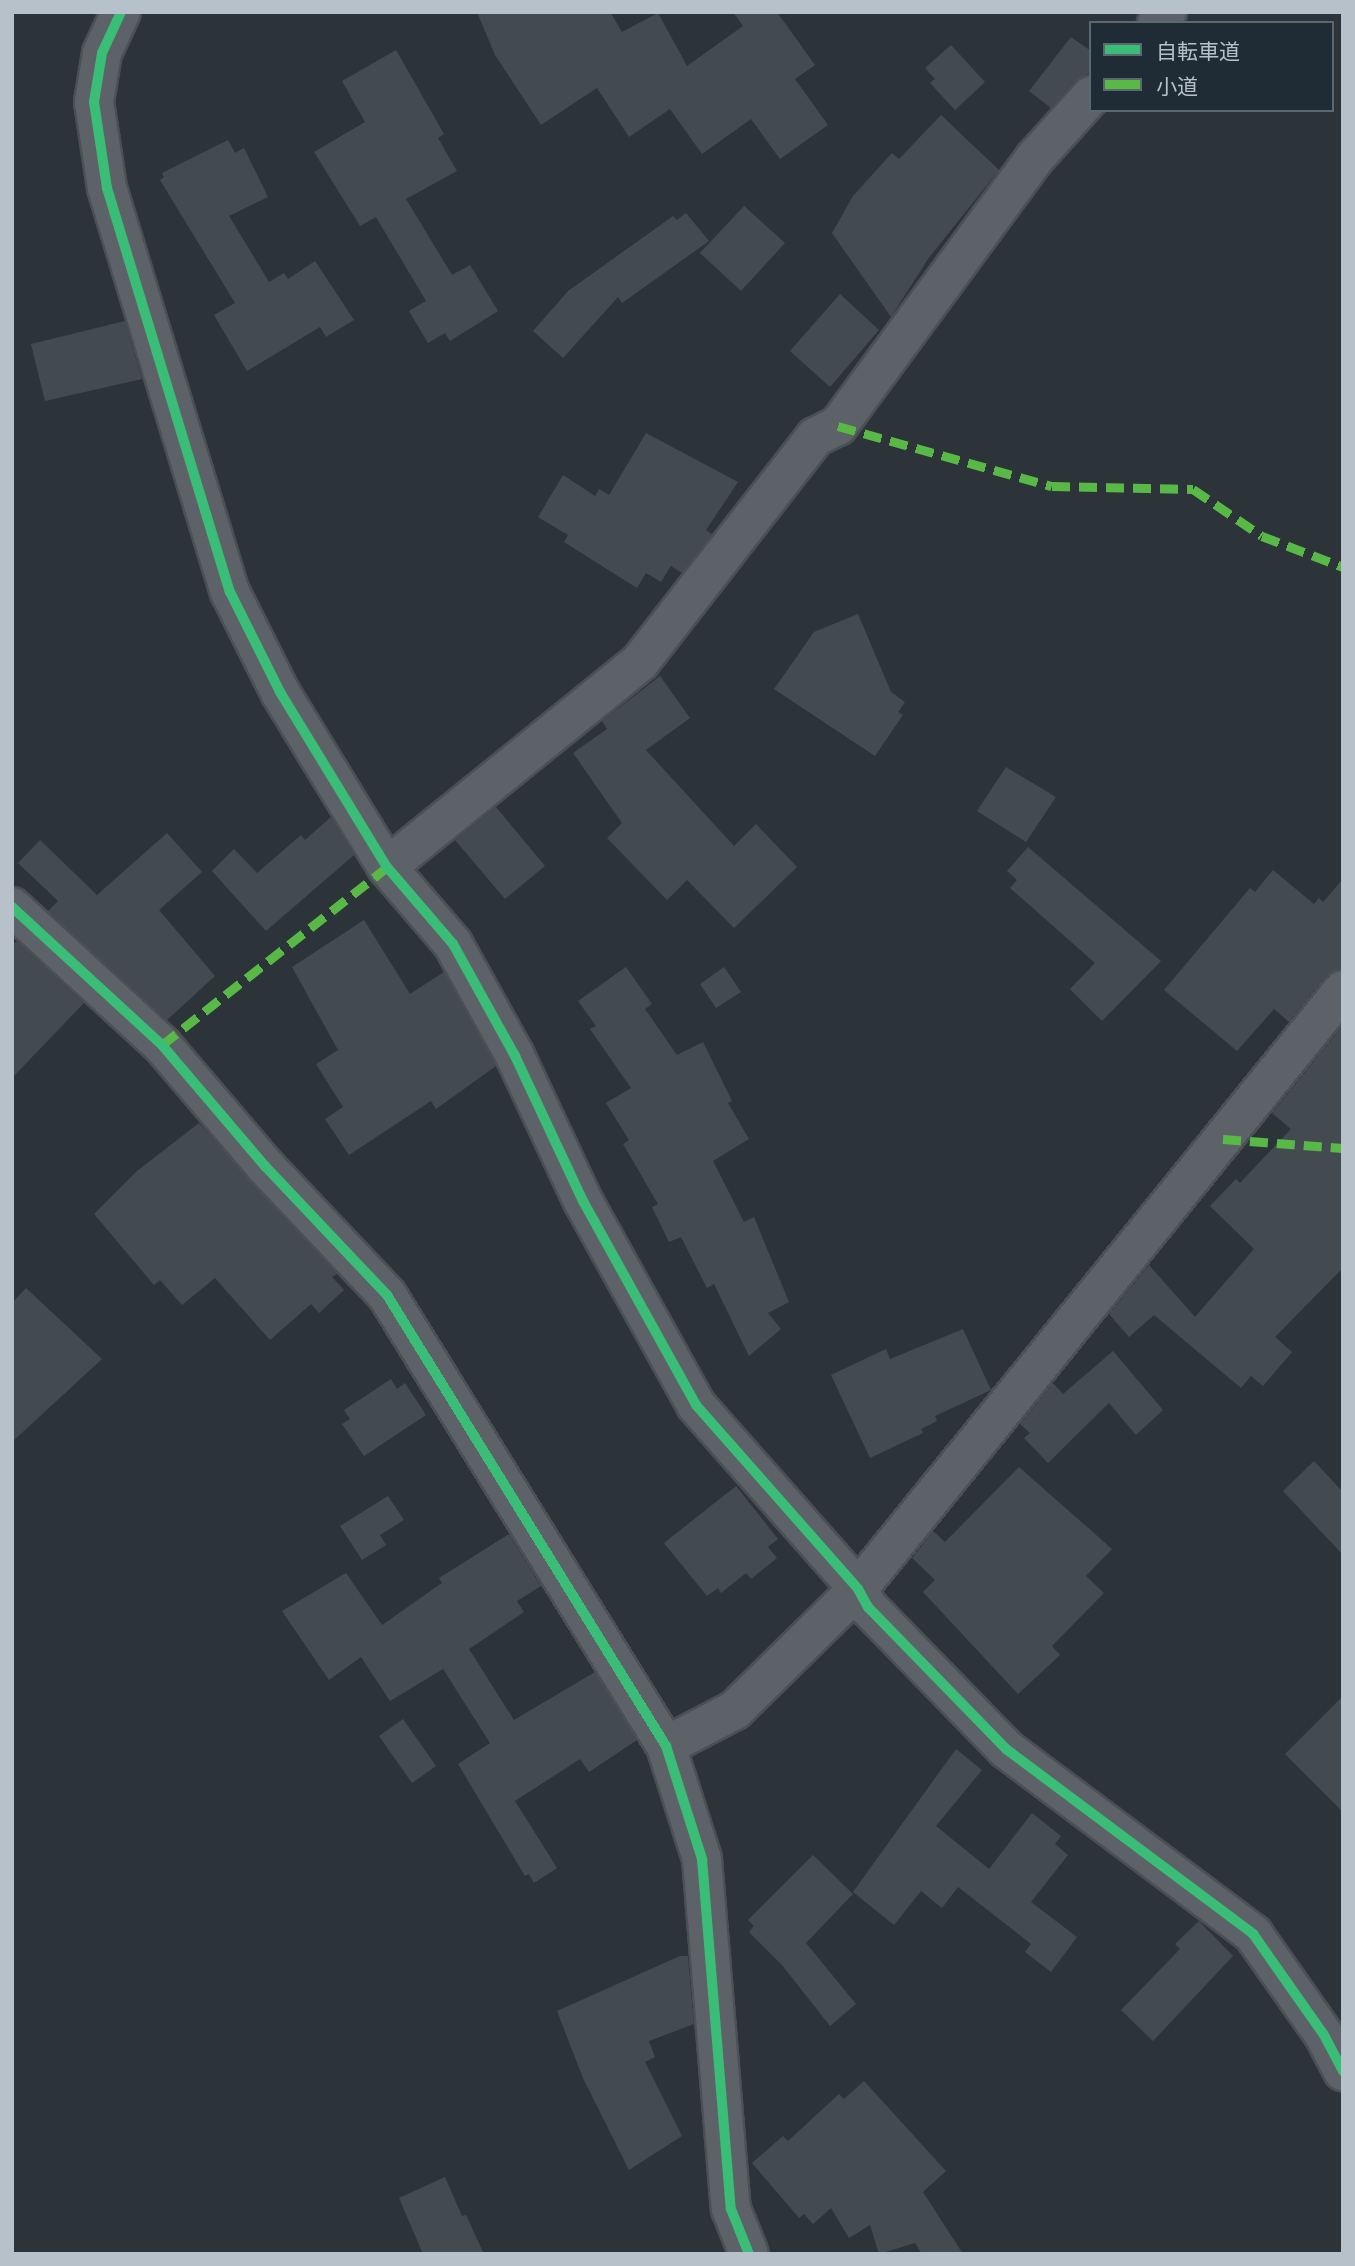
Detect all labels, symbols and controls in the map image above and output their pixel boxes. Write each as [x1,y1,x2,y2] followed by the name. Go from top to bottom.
[1089,21,1334,112] legend
[1156,39,1240,63] text: 自転車道
[1156,74,1198,98] text: 小道

